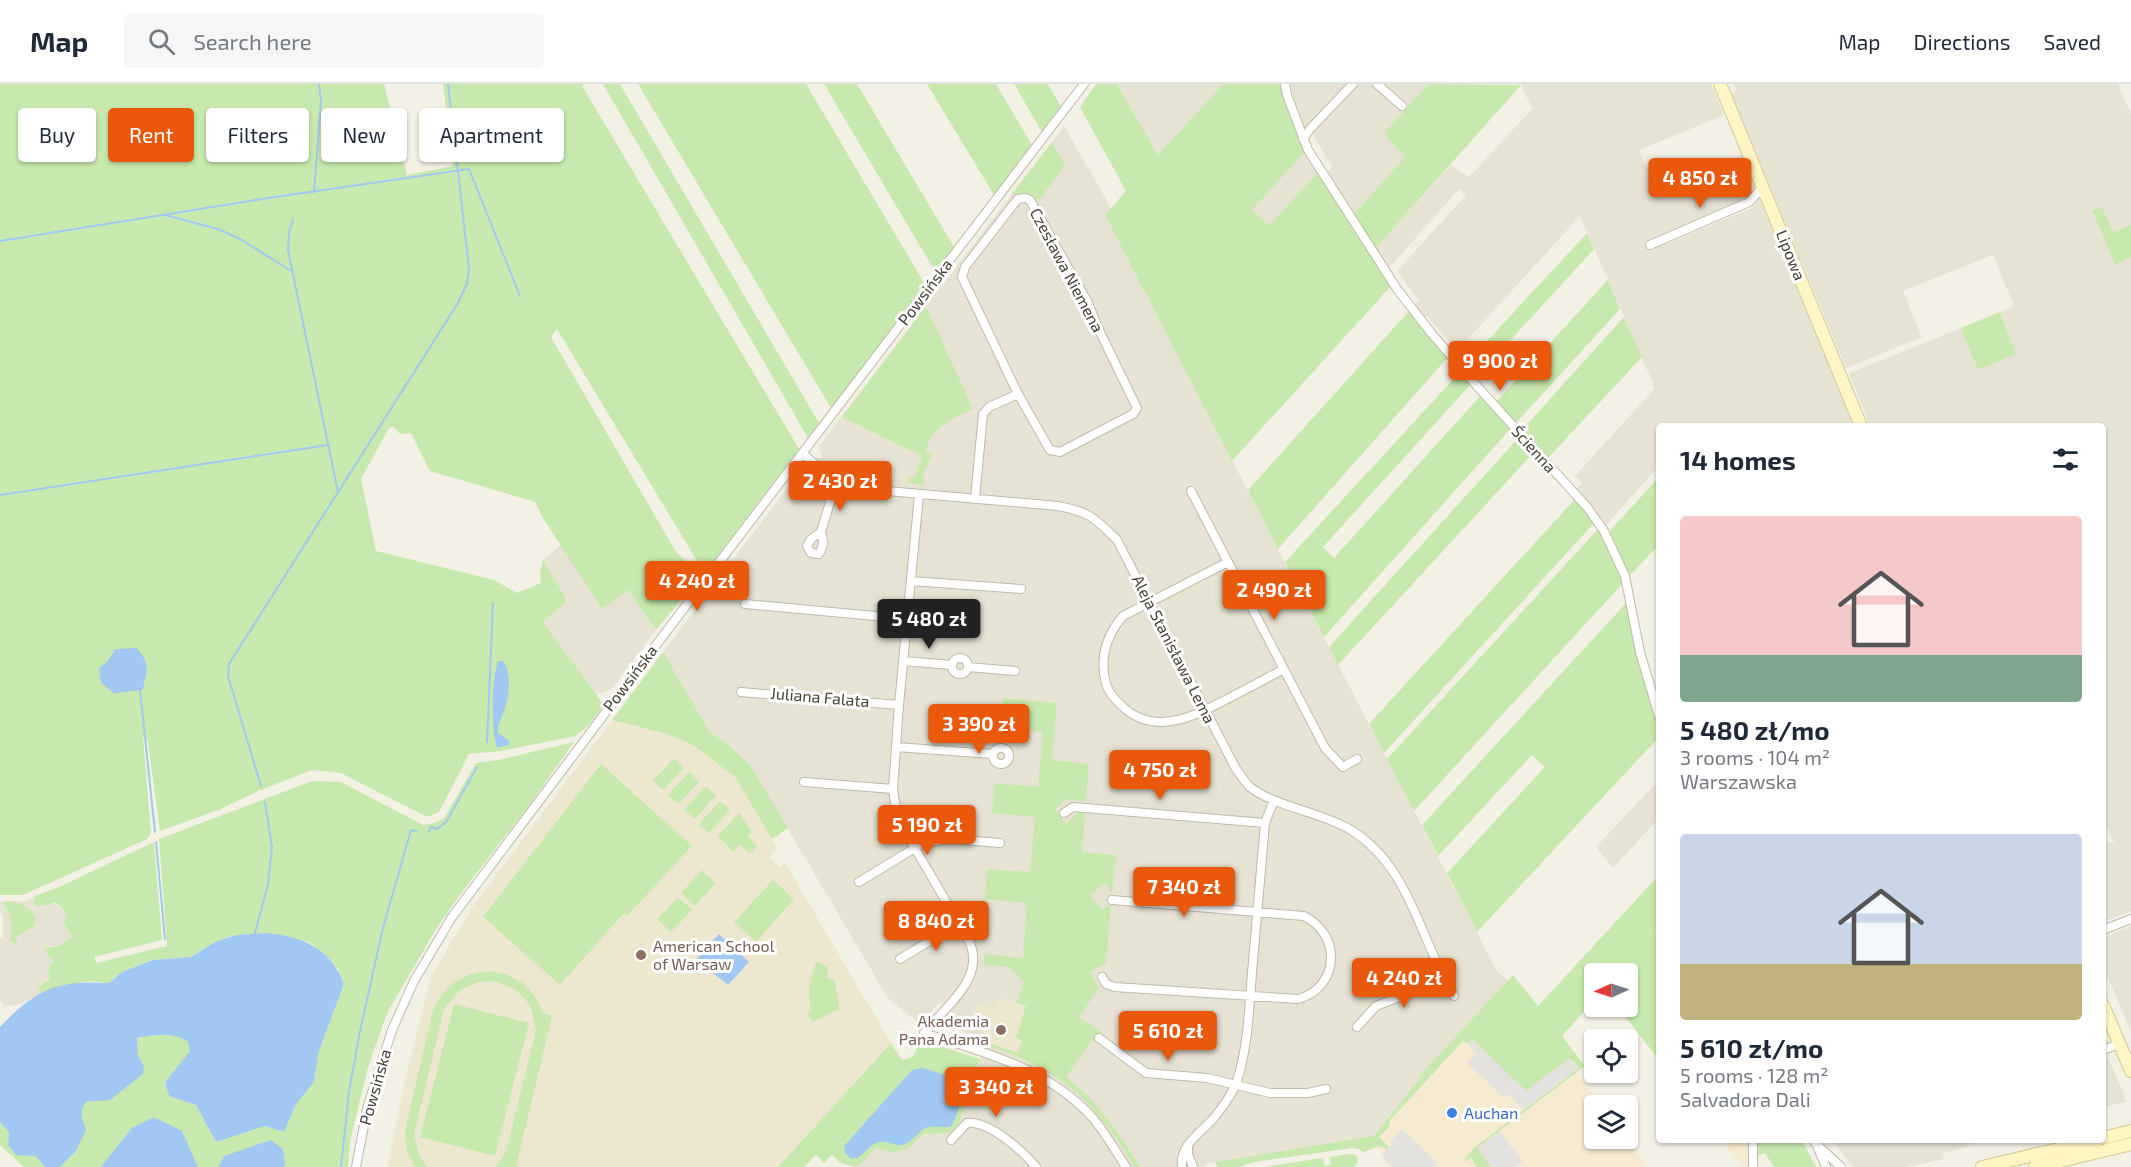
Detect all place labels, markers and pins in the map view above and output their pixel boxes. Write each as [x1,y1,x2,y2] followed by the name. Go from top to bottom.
[1638,158,1762,209] pin: 4 850 zł
[1438,341,1562,392] pin: 9 900 zł
[778,461,902,512] pin: 2 430 zł
[635,561,759,612] pin: 4 240 zł
[1212,570,1336,621] pin: 2 490 zł
[867,599,991,650] pin: 5 480 zł
[917,704,1041,755] pin: 3 390 zł
[1098,750,1222,801] pin: 4 750 zł
[865,805,989,856] pin: 5 190 zł
[1122,867,1246,918] pin: 7 340 zł
[874,901,998,952] pin: 8 840 zł
[653,936,775,973] place label: American School of Warsaw
[634,948,648,962] marker: American School of Warsaw
[1342,958,1466,1009] pin: 4 240 zł
[899,1011,989,1048] place label: Akademia Pana Adama
[1106,1011,1230,1062] pin: 5 610 zł
[994,1023,1008,1037] marker: Akademia Pana Adama
[934,1067,1058,1118] pin: 3 340 zł
[1464,1103,1518,1122] place label: Auchan
[1445,1106,1459,1120] marker: Auchan

